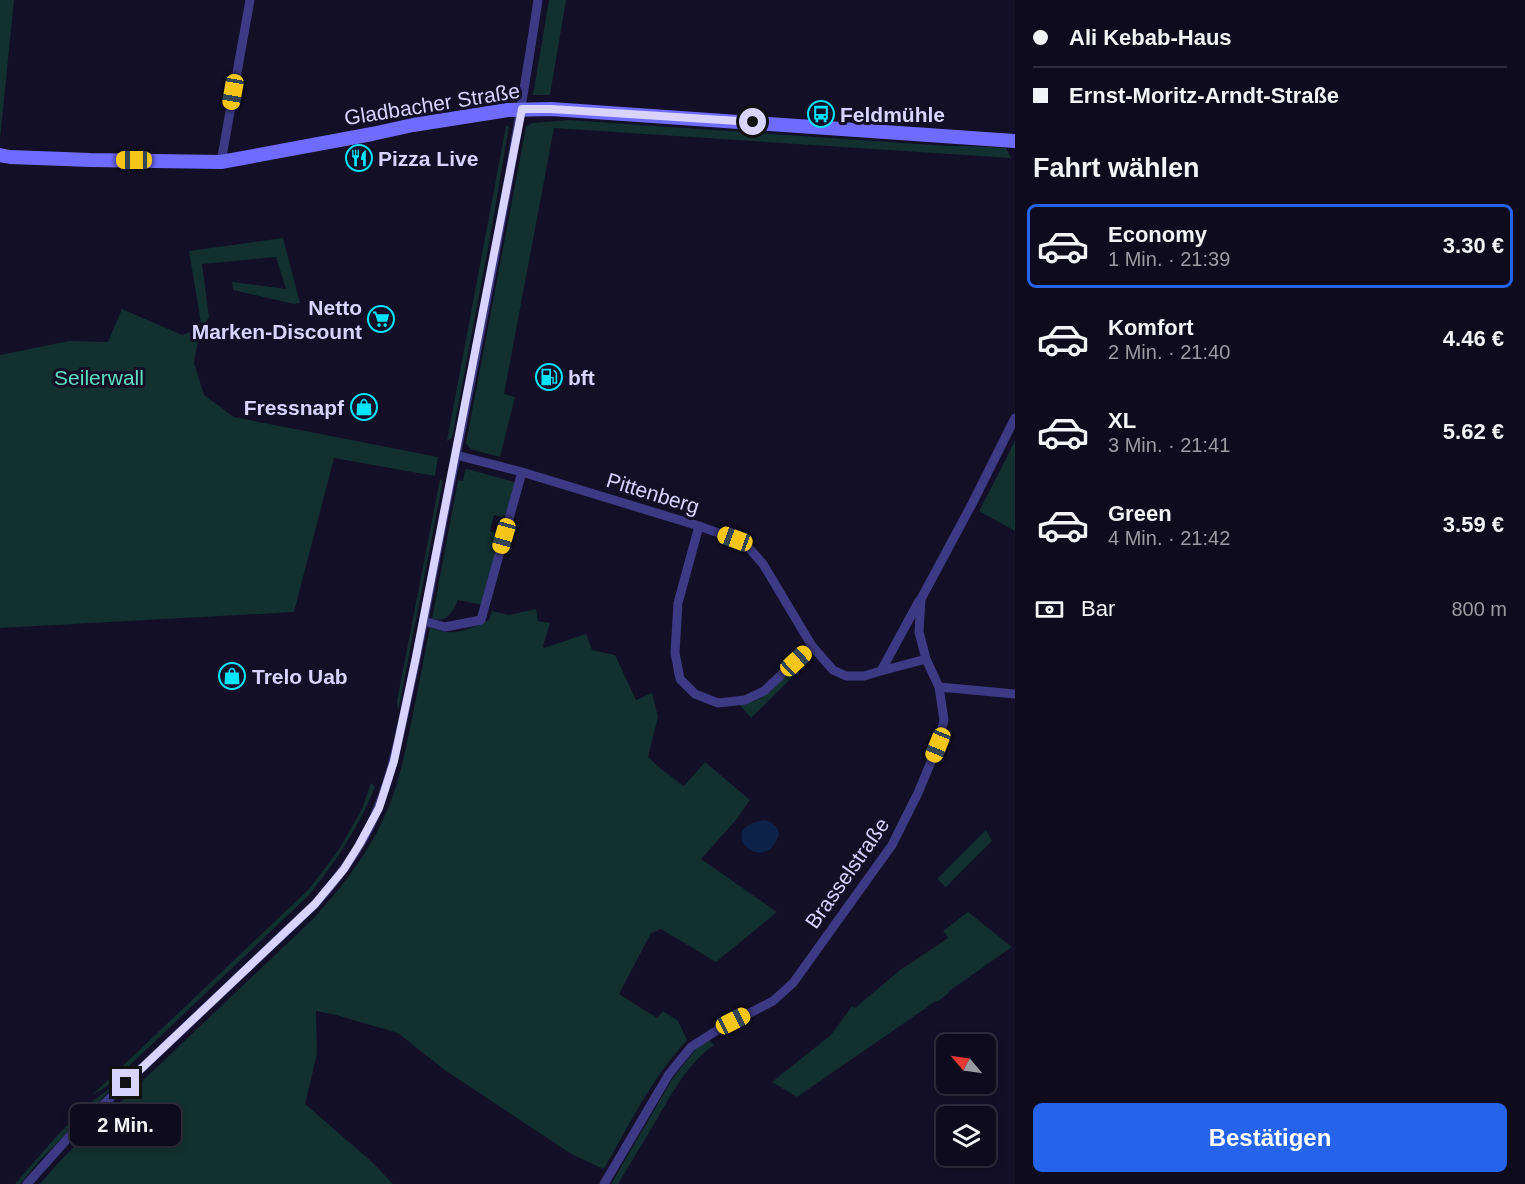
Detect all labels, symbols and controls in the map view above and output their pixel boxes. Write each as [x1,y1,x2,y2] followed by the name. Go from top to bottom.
[1069,25,1232,50] text: Ali Kebab-Haus
[221,73,245,111] car
[343,79,521,129] street label: Gladbacher Straße
[1069,83,1339,108] text: Ernst-Moritz-Arndt-Straße
[806,99,836,129] bus stop icon: Feldmühle
[840,103,945,126] place label: Feldmühle
[739,108,766,135] route start
[344,143,374,173] restaurant icon: Pizza Live
[378,147,478,170] place label: Pizza Live
[116,151,152,169] car
[1033,153,1200,183] text: Fahrt wählen
[1036,219,1090,273] icon: car
[1108,222,1207,247] text: Economy
[1443,233,1504,258] text: 3.30 €
[1108,248,1230,270] text: 1 Min. · 21:39
[192,296,362,343] place label: Netto Marken-Discount
[366,304,396,334] supermarket icon: Netto Marken-Discount
[1036,312,1090,366] icon: car
[1108,315,1194,340] text: Komfort
[1443,326,1504,351] text: 4.46 €
[1108,341,1230,363] text: 2 Min. · 21:40
[534,362,564,392] fuel station icon: bft
[54,366,144,389] park label: Seilerwall
[568,366,595,389] place label: bft
[349,392,379,422] shop icon: Fressnapf
[244,396,345,419] place label: Fressnapf
[1036,405,1090,459] icon: car
[1108,408,1136,433] text: XL
[1443,419,1504,444] text: 5.62 €
[1108,434,1230,456] text: 3 Min. · 21:41
[604,468,702,518] street label: Pittenberg
[1036,498,1090,552] icon: car
[1108,501,1172,526] text: Green
[1443,512,1504,537] text: 3.59 €
[490,516,518,556] car
[715,524,755,554] car
[1108,527,1230,549] text: 4 Min. · 21:42
[1033,593,1066,626] icon: cash
[1081,596,1115,621] text: Bar
[1451,598,1507,620] text: 800 m
[777,642,815,680] car
[217,661,247,691] shop icon: Trelo Uab
[252,665,348,688] place label: Trelo Uab
[923,725,953,765] car
[800,813,894,933] street label: Brasselstraße
[713,1005,753,1037] car
[936,1034,996,1094] north arrow
[936,1034,996,1166] map controls
[112,1069,139,1096] route end
[1033,1103,1507,1172] button: Bestätigen
[70,1104,182,1146] callout: 2 Min.
[936,1106,996,1166] button: layers
[97,1114,154,1136] text: 2 Min.

